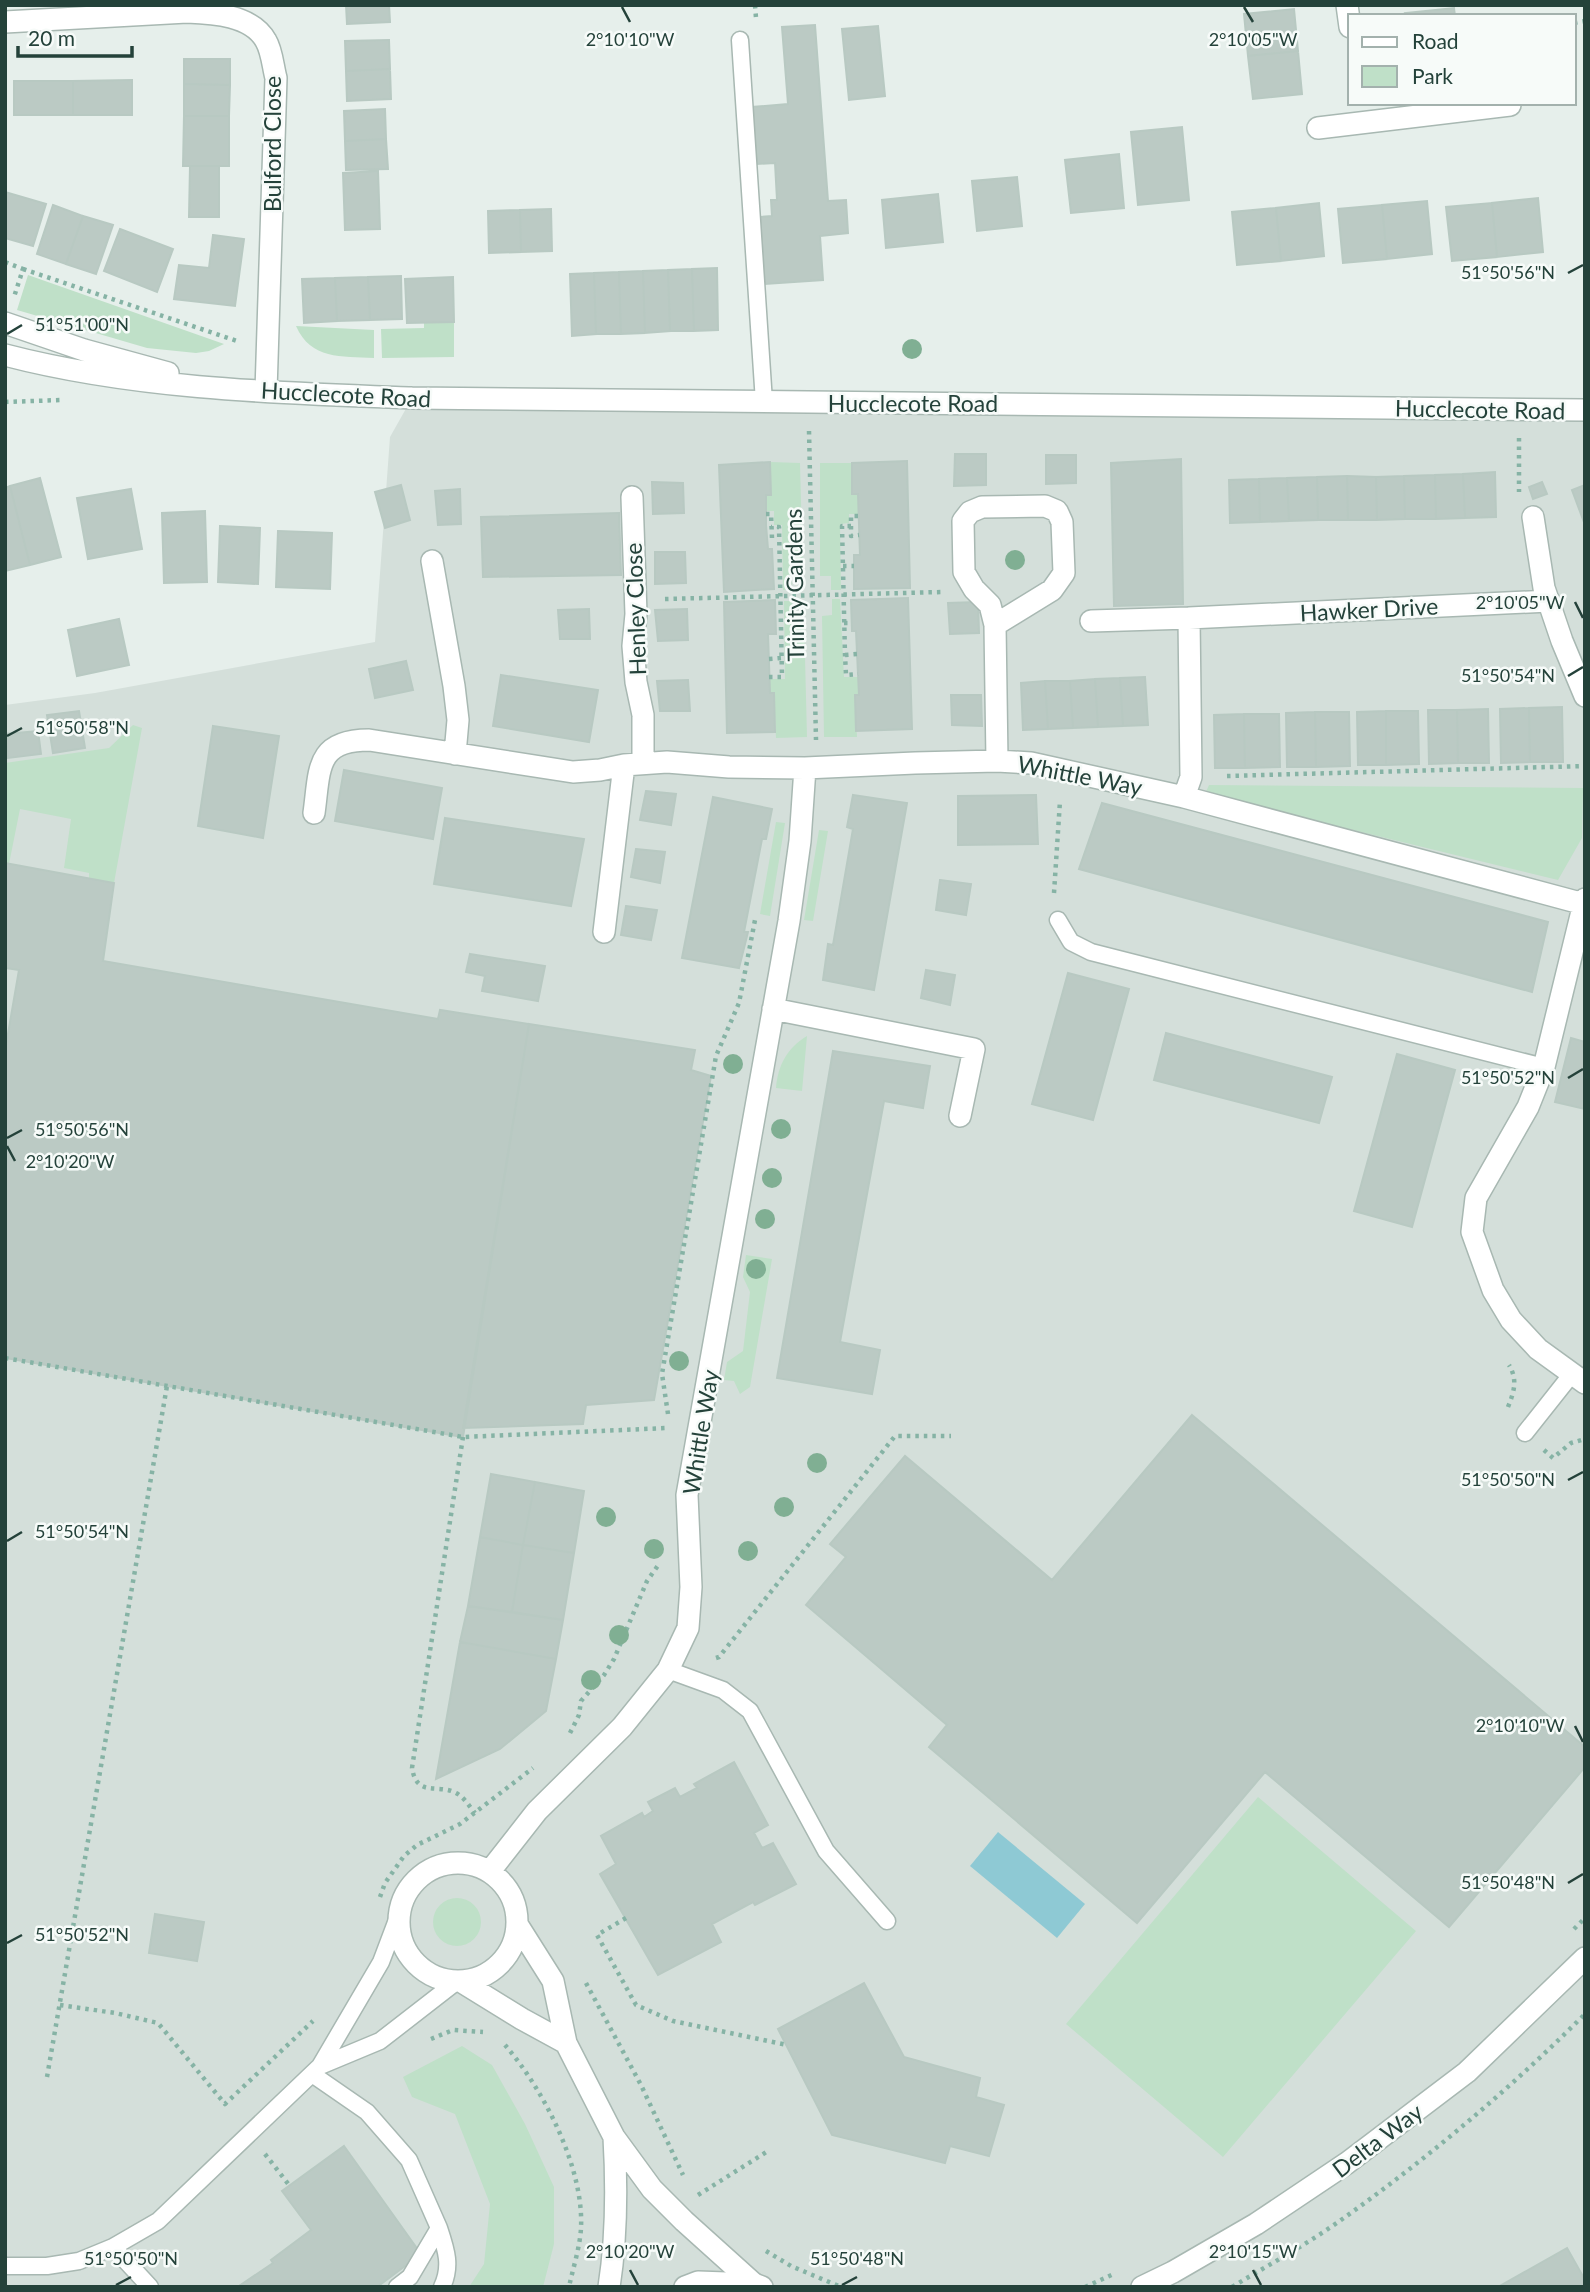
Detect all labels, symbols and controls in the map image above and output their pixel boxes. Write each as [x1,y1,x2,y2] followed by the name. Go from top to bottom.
[18,14,131,58] scale bar
[1348,14,1576,105] legend
[28,25,75,50] text: 20 m
[586,28,675,50] text: 2°10'10"W
[1209,28,1298,50] text: 2°10'05"W
[1412,28,1459,53] text: Road
[1412,63,1453,88] text: Park
[258,76,286,212] street label: Bulford Close
[1461,261,1555,283] text: 51°50'56"N
[35,313,129,335] text: 51°51'00"N
[260,376,432,412] street label: Hucclecote Road
[828,389,998,417] street label: Hucclecote Road
[1395,394,1565,424] street label: Hucclecote Road
[779,508,809,662] street label: Trinity Gardens
[619,542,651,676] street label: Henley Close
[1299,591,1439,627] street label: Hawker Drive
[1476,591,1565,613] text: 2°10'05"W
[1461,664,1555,686] text: 51°50'54"N
[35,716,129,738] text: 51°50'58"N
[1015,749,1145,801] street label: Whittle Way
[1461,1066,1555,1088] text: 51°50'52"N
[35,1118,129,1140] text: 51°50'56"N
[26,1150,115,1172] text: 2°10'20"W
[676,1367,724,1497] street label: Whittle Way
[1461,1468,1555,1490] text: 51°50'50"N
[35,1520,129,1542] text: 51°50'54"N
[1476,1714,1565,1736] text: 2°10'10"W
[1461,1871,1555,1893] text: 51°50'48"N
[35,1923,129,1945] text: 51°50'52"N
[1326,2097,1428,2183] street label: Delta Way
[586,2240,675,2262] text: 2°10'20"W
[1209,2240,1298,2262] text: 2°10'15"W
[84,2247,178,2269] text: 51°50'50"N
[810,2247,904,2269] text: 51°50'48"N

